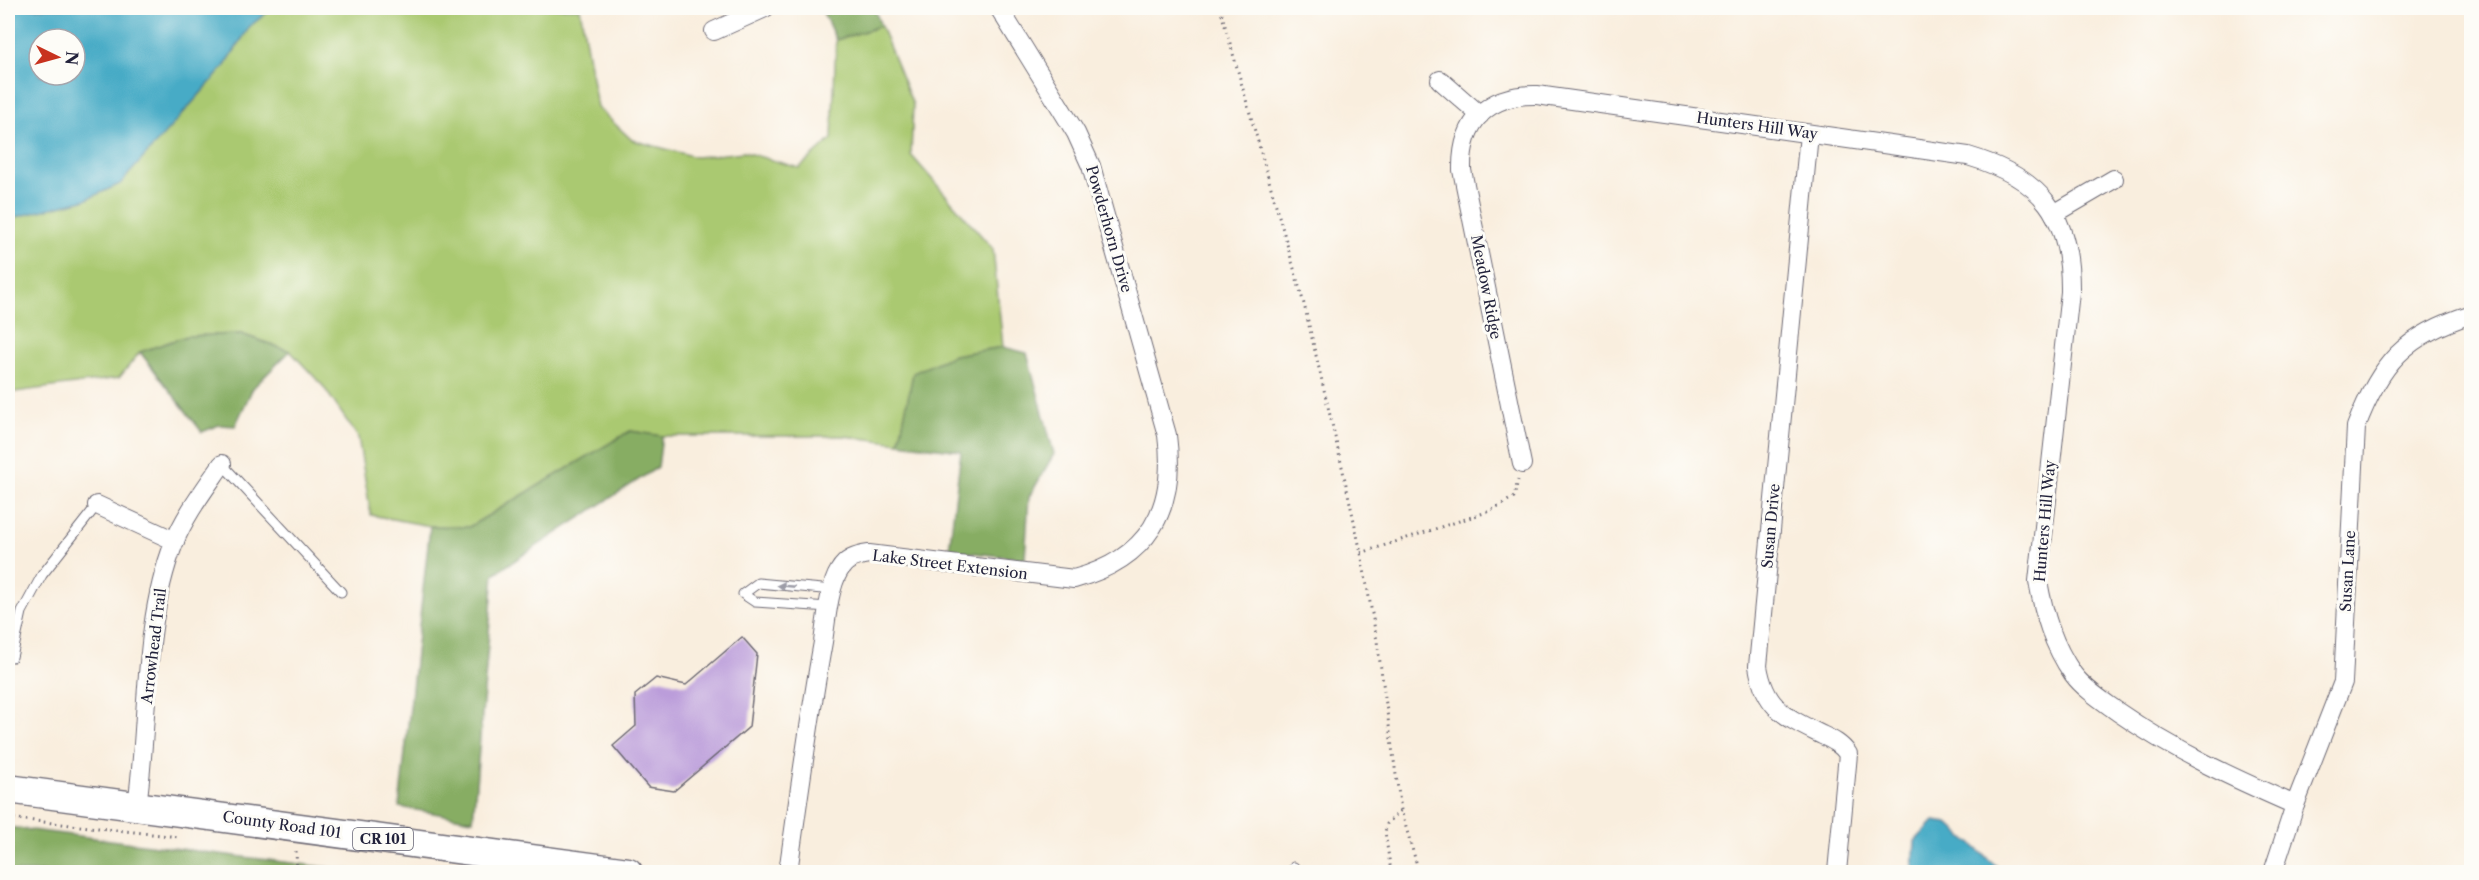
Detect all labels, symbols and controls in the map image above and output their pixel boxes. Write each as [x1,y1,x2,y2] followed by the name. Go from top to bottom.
[27,27,87,87] north arrow
[61,51,83,66] text: N
[1695,108,1820,144] street label: Hunters Hill Way
[1082,163,1137,295] street label: Powderhorn Drive
[1467,233,1506,341] street label: Meadow Ridge
[2030,458,2059,583] street label: Hunters Hill Way
[1757,483,1784,569] street label: Susan Drive
[2336,530,2359,612] street label: Susan Lane
[871,546,1030,584] street label: Lake Street Extension
[777,581,796,591] one-way arrow
[137,586,170,706] street label: Arrowhead Trail
[221,807,343,842] street label: County Road 101
[353,828,413,850] road number: CR 101

